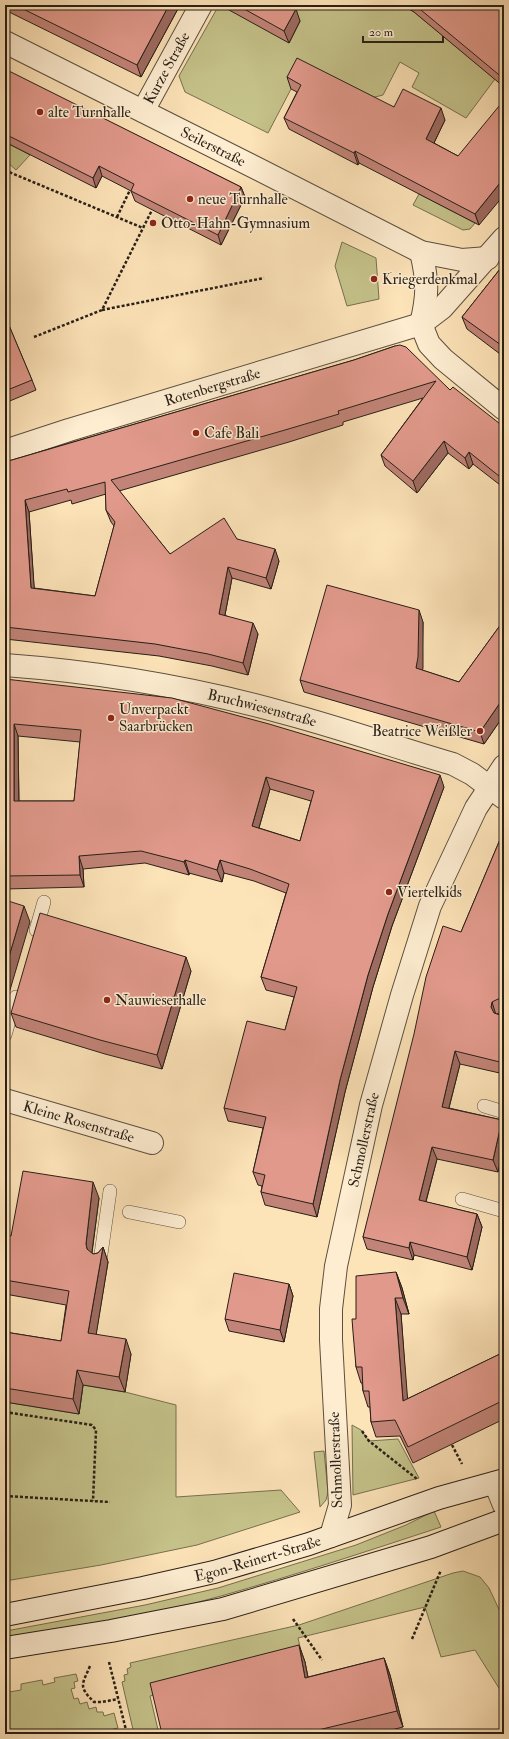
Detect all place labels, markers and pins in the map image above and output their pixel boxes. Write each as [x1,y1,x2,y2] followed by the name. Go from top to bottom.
[48,103,131,122] place label: alte Turnhalle
[35,107,45,117] marker: alte Turnhalle
[198,190,288,209] place label: neue Turnhalle
[185,194,195,204] marker: neue Turnhalle
[161,214,310,233] place label: Otto-Hahn-Gymnasium
[148,218,158,228] marker: Otto-Hahn-Gymnasium
[382,270,478,289] place label: Kriegerdenkmal
[369,274,379,284] marker: Kriegerdenkmal
[204,424,259,443] place label: Cafe Bali
[191,428,201,438] marker: Cafe Bali
[119,700,193,736] place label: Unverpackt Saarbrücken
[106,713,116,723] marker: Unverpackt Saarbrücken
[372,722,472,741] place label: Beatrice Weißler
[475,726,485,736] marker: Beatrice Weißler
[397,883,462,902] place label: Viertelkids
[384,887,394,897] marker: Viertelkids
[115,991,206,1010] place label: Nauwieserhalle
[102,995,112,1005] marker: Nauwieserhalle

